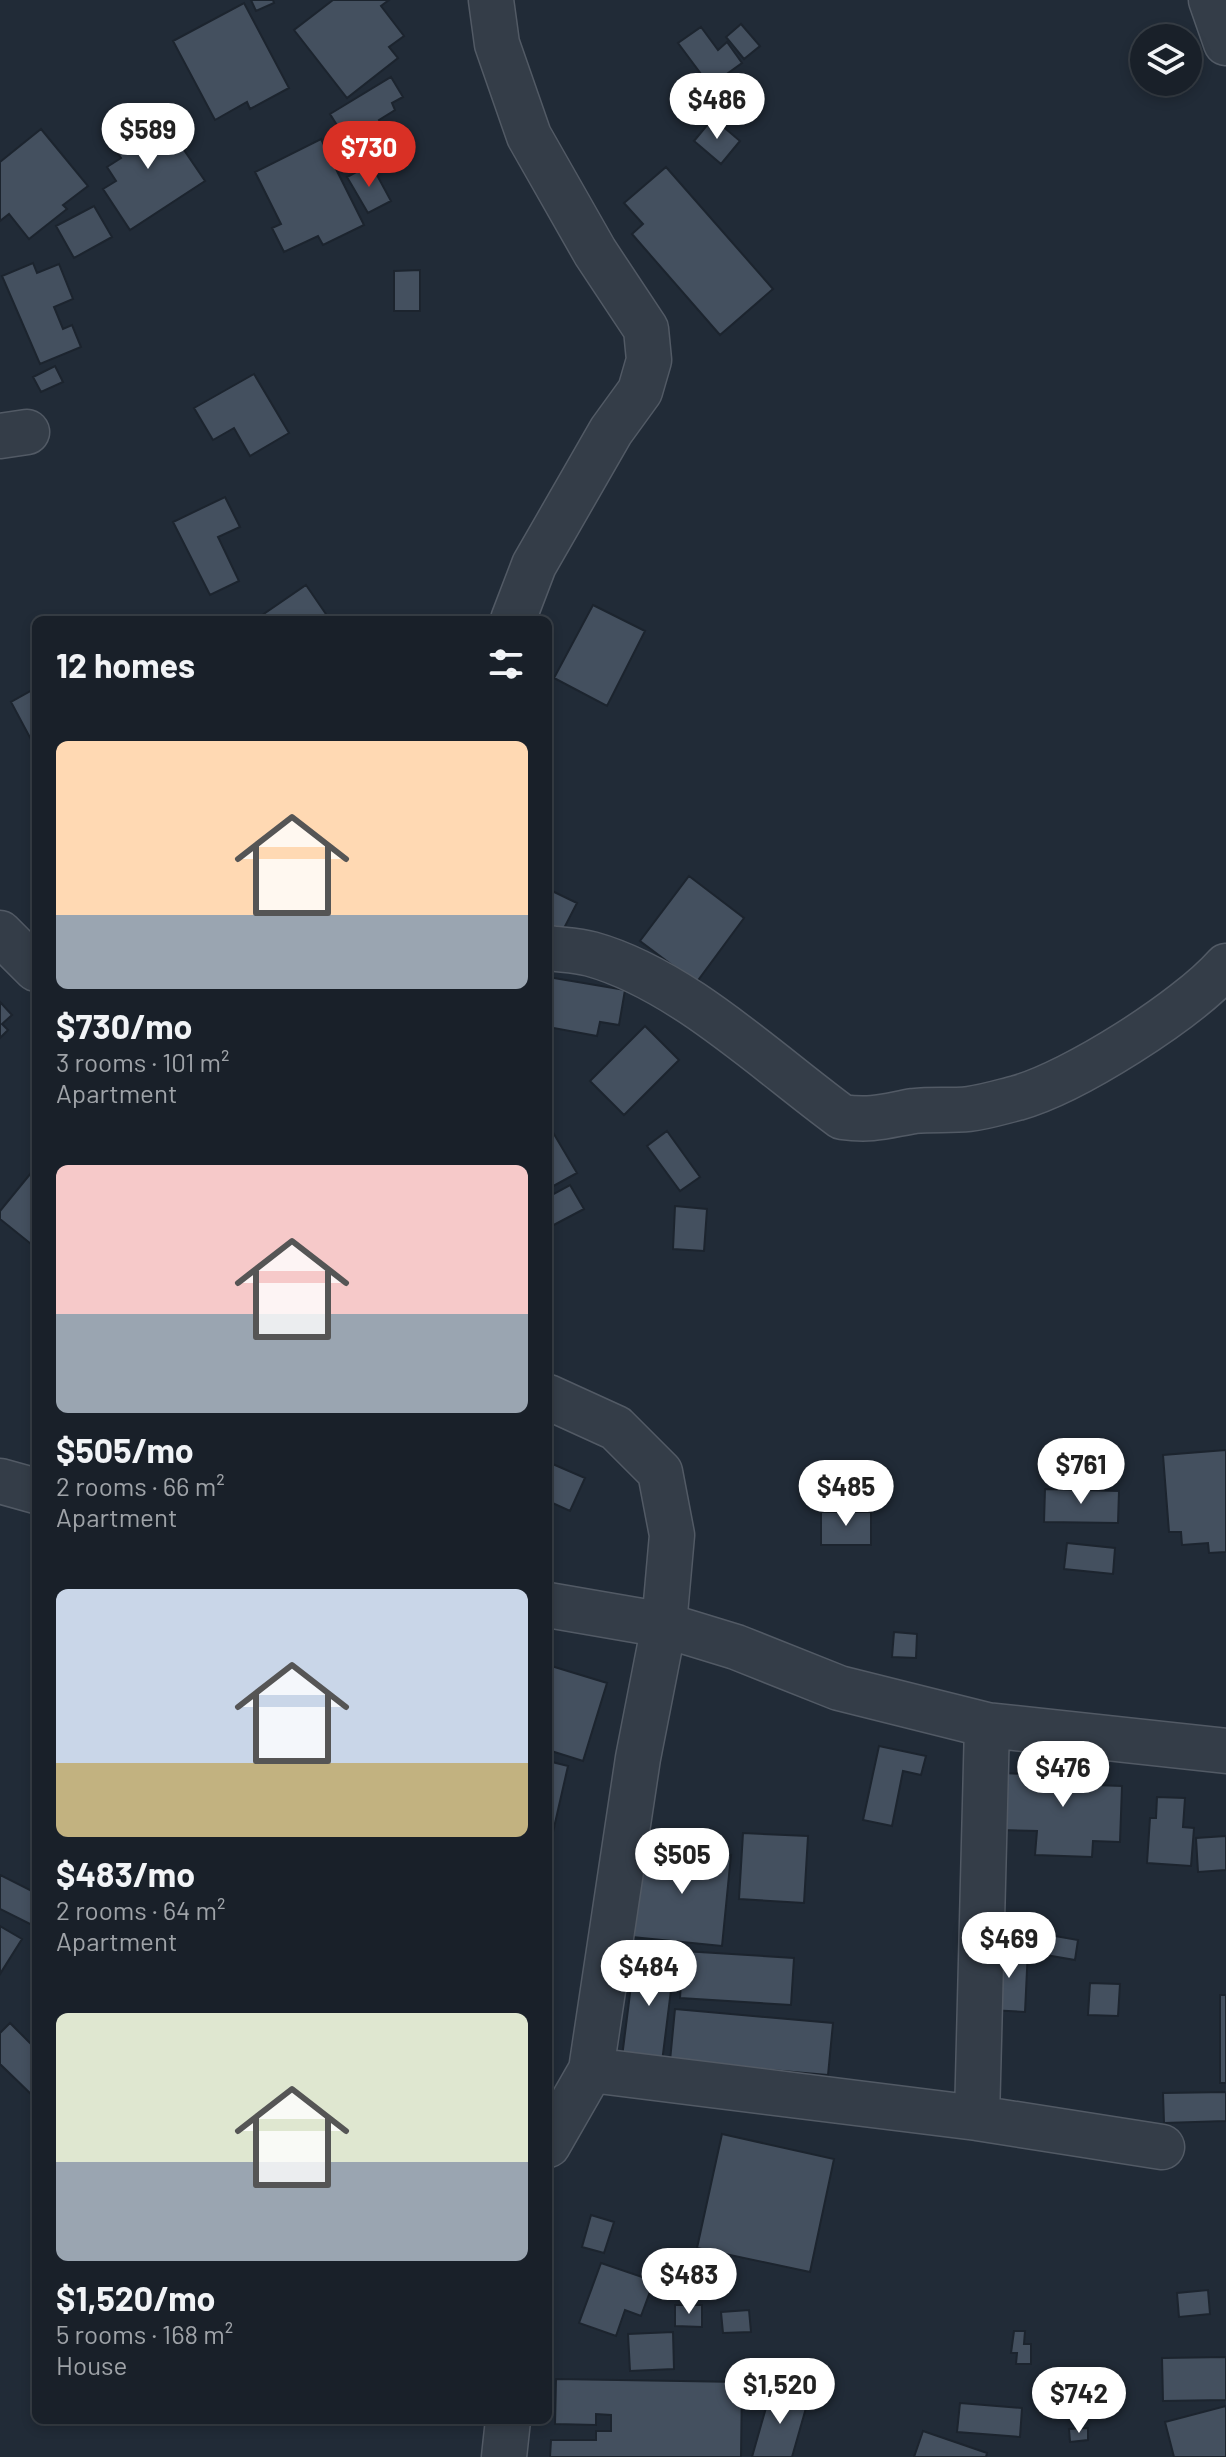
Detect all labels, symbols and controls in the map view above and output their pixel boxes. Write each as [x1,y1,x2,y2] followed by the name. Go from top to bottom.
[1130,24,1202,96] map controls
[1130,24,1202,96] button: layers
[670,73,764,141] pin: $486
[688,83,746,114] text: $486
[101,103,195,171] pin: $589
[120,113,176,144] text: $589
[322,121,416,189] pin: $730
[341,131,397,162] text: $730
[484,642,528,686] icon: filters
[56,644,195,685] text: 12 homes
[220,793,364,937] icon: home
[56,1005,192,1046] text: $730/mo
[56,1046,229,1077] text: 3 rooms · 101 m²
[56,1077,177,1108] text: Apartment
[220,1217,364,1361] icon: home
[56,1429,194,1470] text: $505/mo
[1034,1438,1128,1506] pin: $761
[1056,1448,1106,1479] text: $761
[799,1460,893,1528] pin: $485
[56,1470,225,1501] text: 2 rooms · 66 m²
[817,1470,875,1501] text: $485
[56,1501,177,1532] text: Apartment
[220,1641,364,1785] icon: home
[1016,1741,1110,1809] pin: $476
[1035,1751,1091,1782] text: $476
[635,1828,729,1896] pin: $505
[653,1838,711,1869] text: $505
[56,1853,195,1894] text: $483/mo
[56,1894,226,1925] text: 2 rooms · 64 m²
[962,1912,1056,1980] pin: $469
[980,1922,1038,1953] text: $469
[56,1925,177,1956] text: Apartment
[602,1940,696,2008] pin: $484
[619,1950,679,1981] text: $484
[220,2065,364,2209] icon: home
[642,2248,736,2316] pin: $483
[660,2258,718,2289] text: $483
[56,2277,216,2318] text: $1,520/mo
[56,2318,233,2349] text: 5 rooms · 168 m²
[56,2349,127,2380] text: House
[715,2358,845,2426] pin: $1,520
[1032,2367,1126,2435] pin: $742
[743,2368,817,2399] text: $1,520
[1050,2377,1108,2408] text: $742

